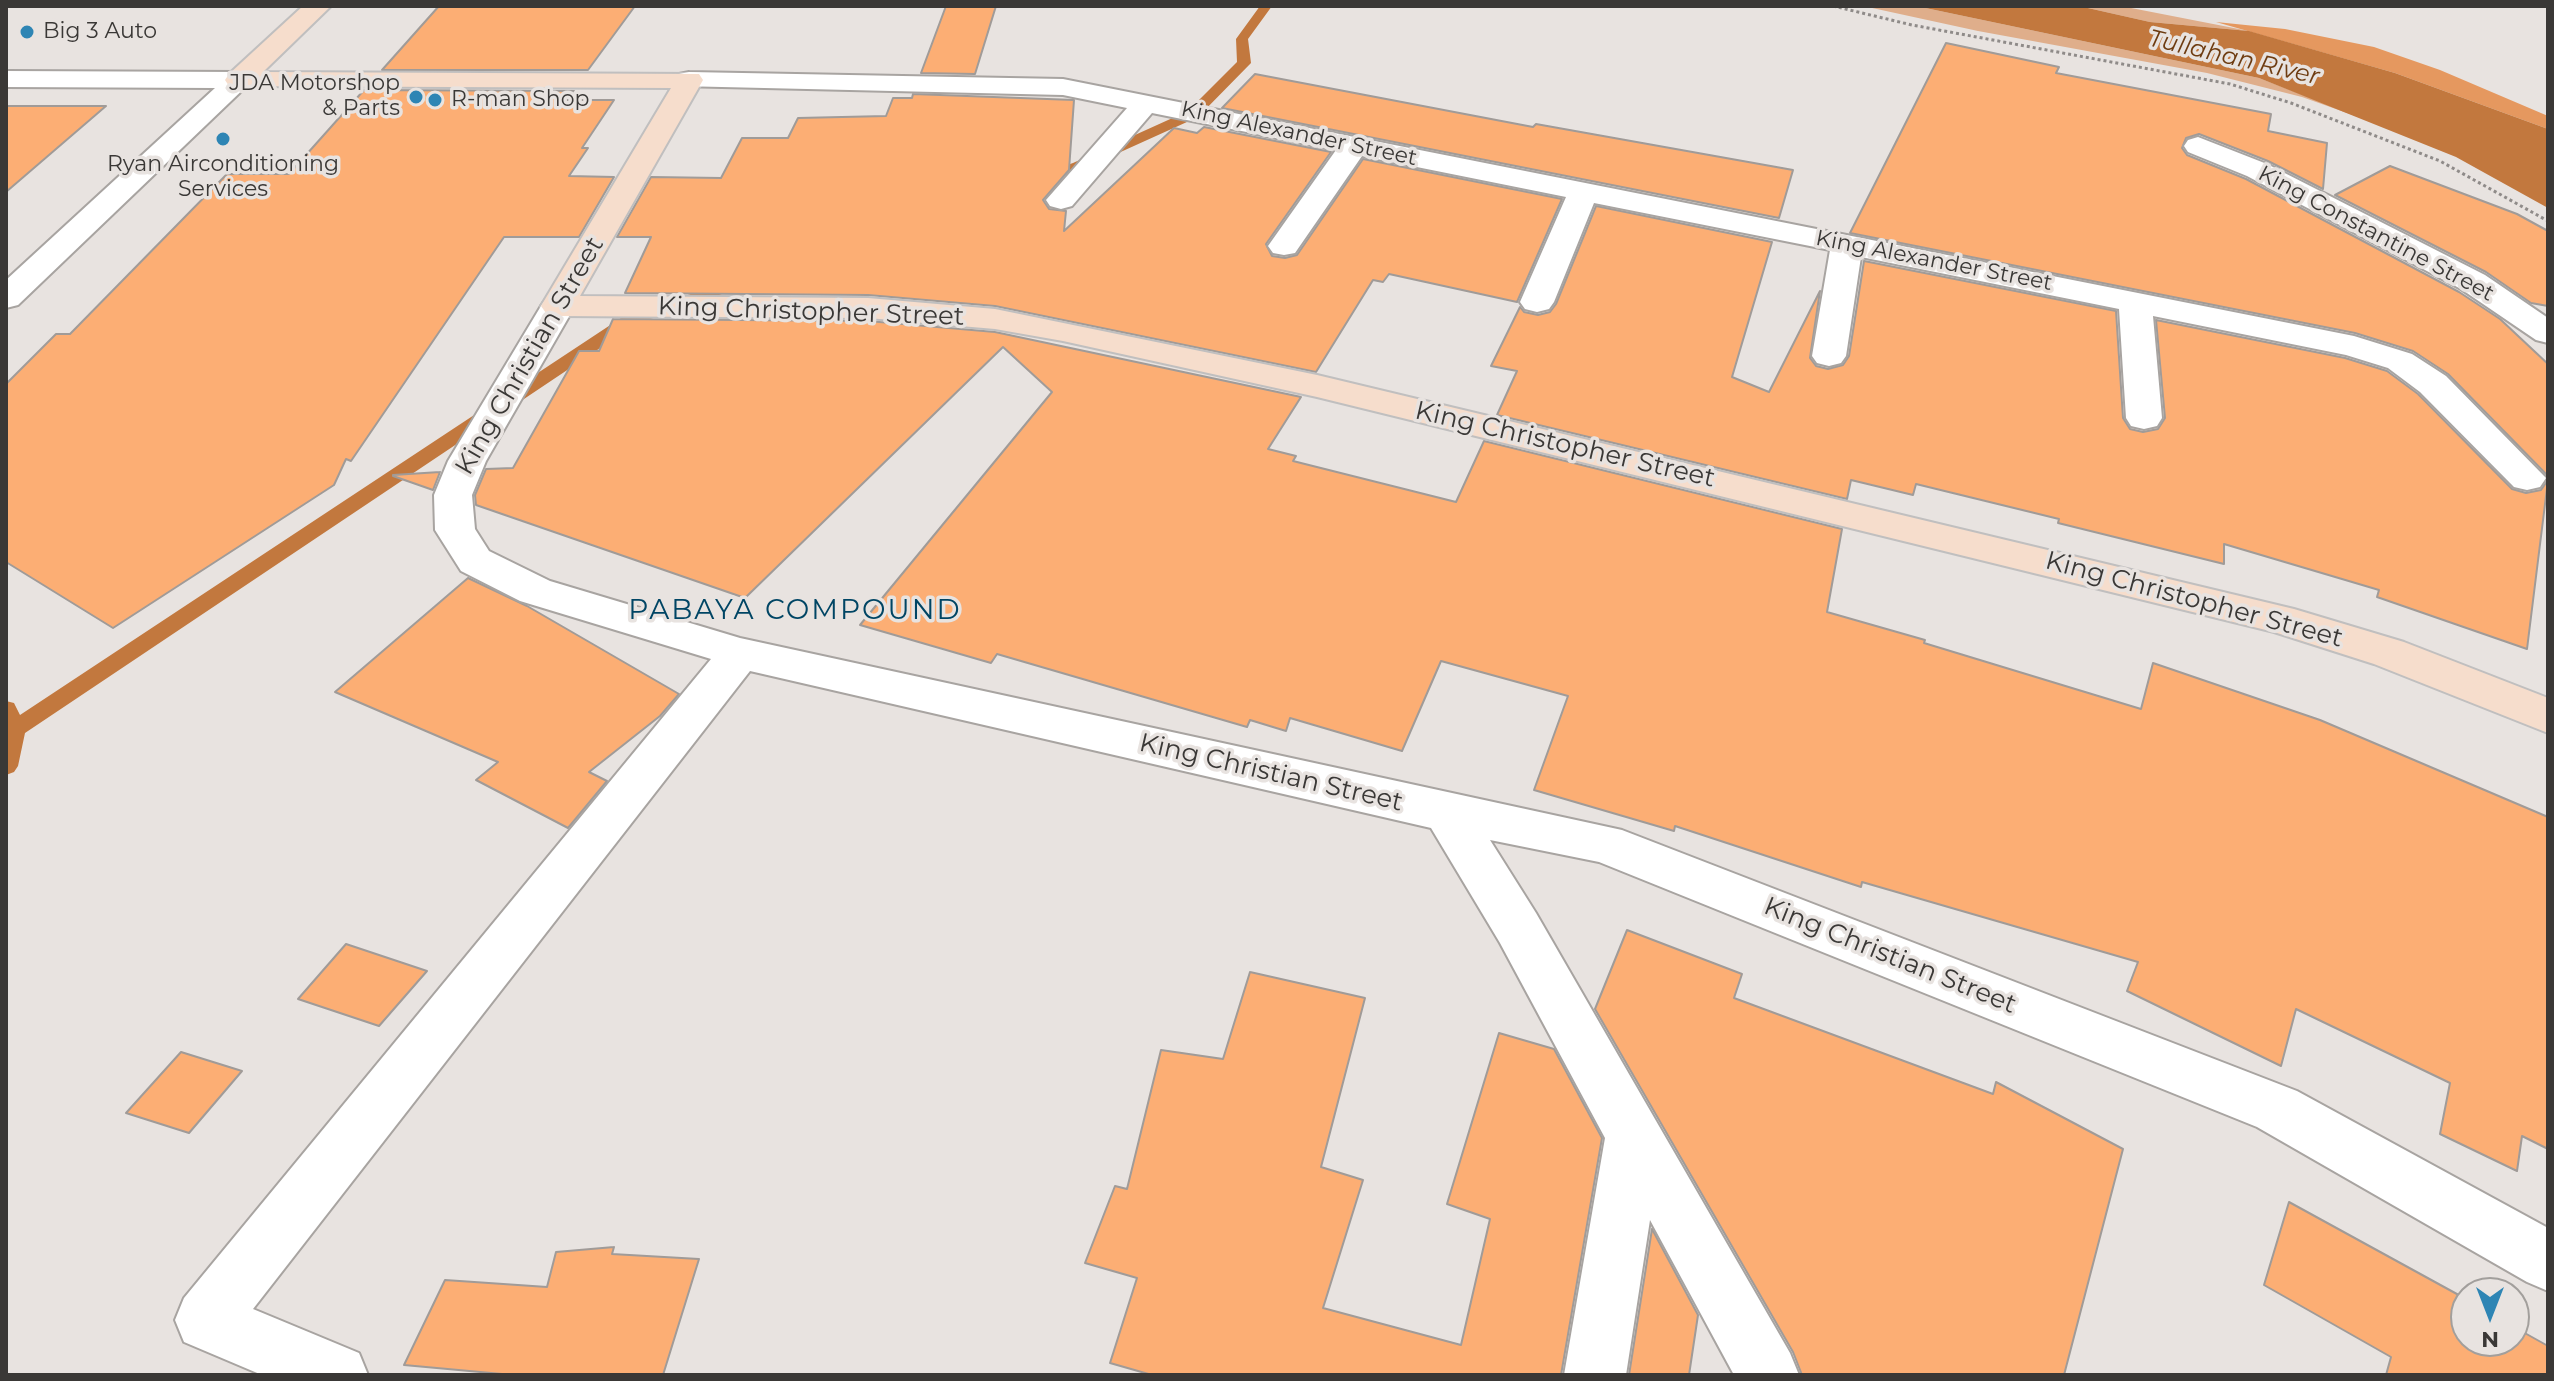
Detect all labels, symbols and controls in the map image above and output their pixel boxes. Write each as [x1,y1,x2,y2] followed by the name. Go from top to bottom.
[43,19,157,45] place label: Big 3 Auto
[18,23,36,41] marker: Big 3 Auto
[2146,24,2322,92] water label: Tullahan River
[229,71,400,122] place label: JDA Motorshop & Parts
[451,87,589,113] place label: R-man Shop
[407,88,425,106] marker: JDA Motorshop & Parts
[426,91,444,109] marker: R-man Shop
[1179,96,1419,172] street label: King Alexander Street
[214,130,232,148] marker: Ryan Airconditioning Services
[107,152,339,204] place label: Ryan Airconditioning Services
[2254,161,2498,307] street label: King Constantine Street
[1813,225,2055,297] street label: King Alexander Street
[449,232,611,480] street label: King Christian Street
[657,291,965,333] street label: King Christopher Street
[1412,395,1718,495] street label: King Christopher Street
[2042,545,2346,655] street label: King Christopher Street
[628,594,962,628] district label: PABAYA COMPOUND
[1136,727,1406,819] street label: King Christian Street
[1759,891,2021,1021] street label: King Christian Street
[2450,1277,2530,1357] north arrow
[2481,1326,2499,1353] text: N

